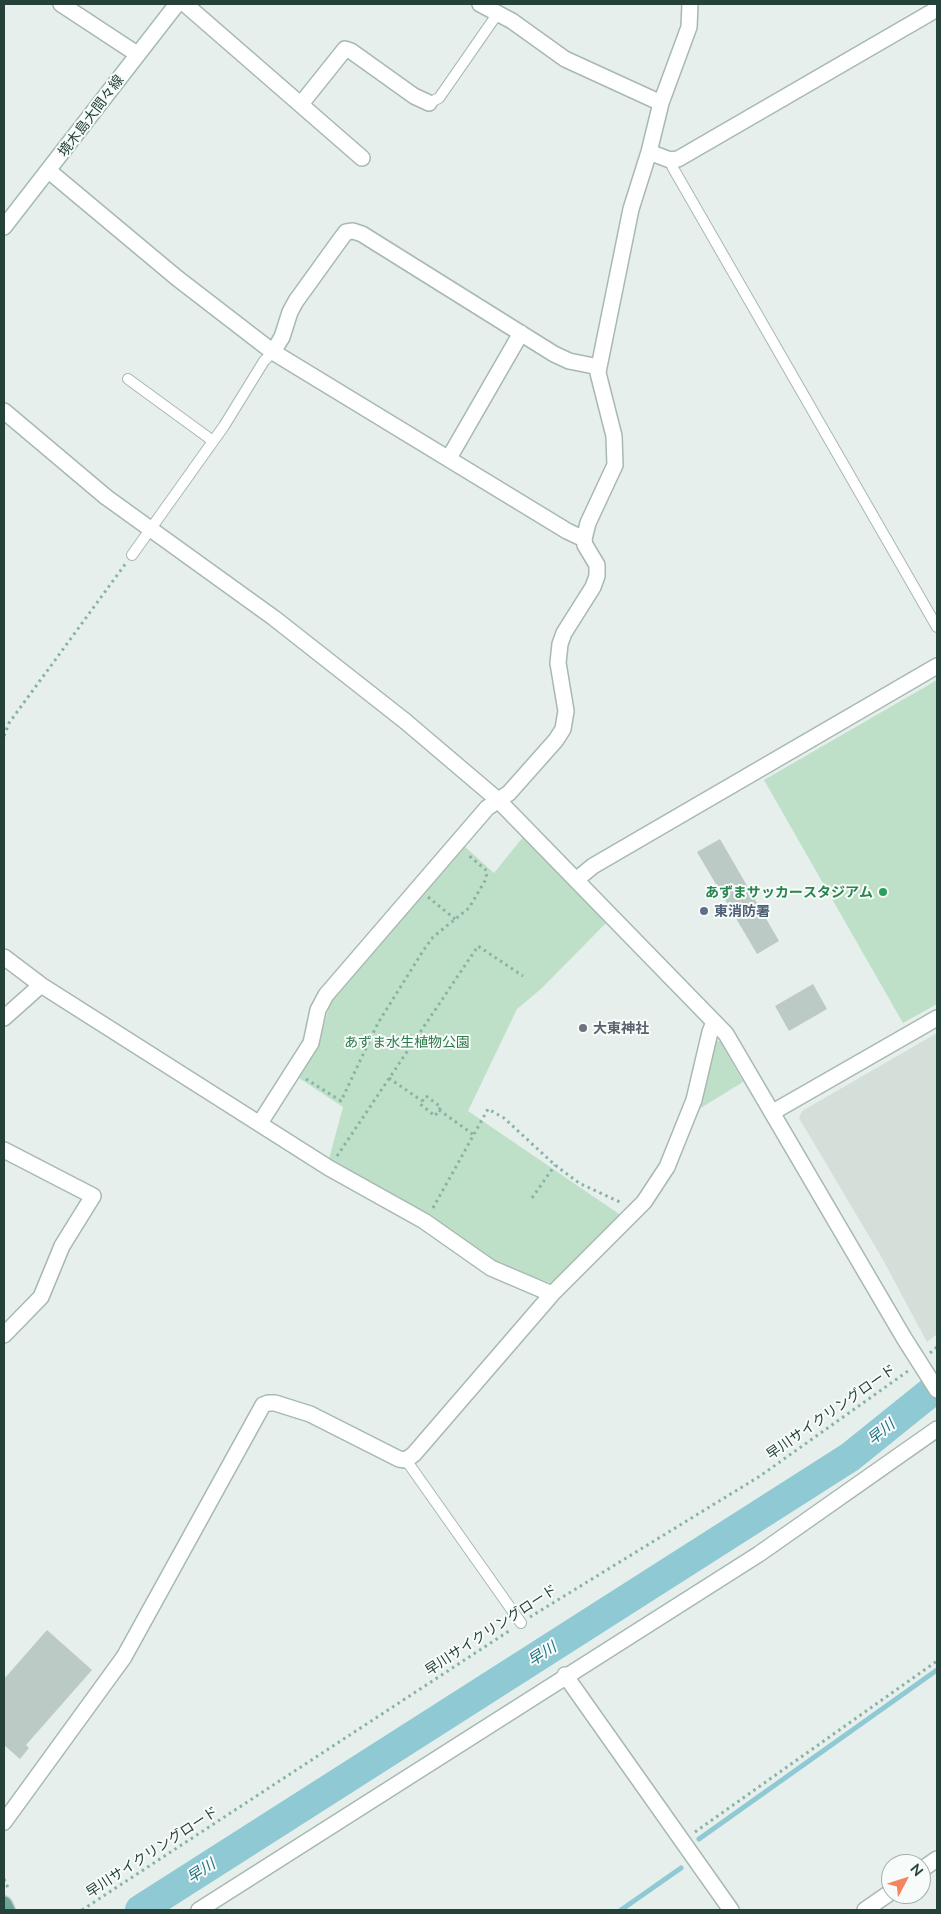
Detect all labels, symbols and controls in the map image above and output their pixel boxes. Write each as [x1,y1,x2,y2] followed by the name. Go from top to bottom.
[55,72,127,160] street label: 境木島大間々線
[705,884,873,900] place label: あずまサッカースタジアム
[877,886,889,898] marker: あずまサッカースタジアム
[714,903,770,919] place label: 東消防署
[698,905,710,917] marker: 東消防署
[593,1020,649,1036] place label: 大東神社
[577,1022,589,1034] marker: 大東神社
[344,1034,470,1050] park label: あずま水生植物公園
[763,1361,899,1463] street label: 早川サイクリングロード
[864,1416,898,1448] water label: 早川
[422,1581,560,1679] street label: 早川サイクリングロード
[525,1638,559,1670] water label: 早川
[83,1803,221,1901] street label: 早川サイクリングロード
[881,1854,931,1904] north arrow
[184,1855,218,1887] water label: 早川
[907,1860,927,1879] text: N

